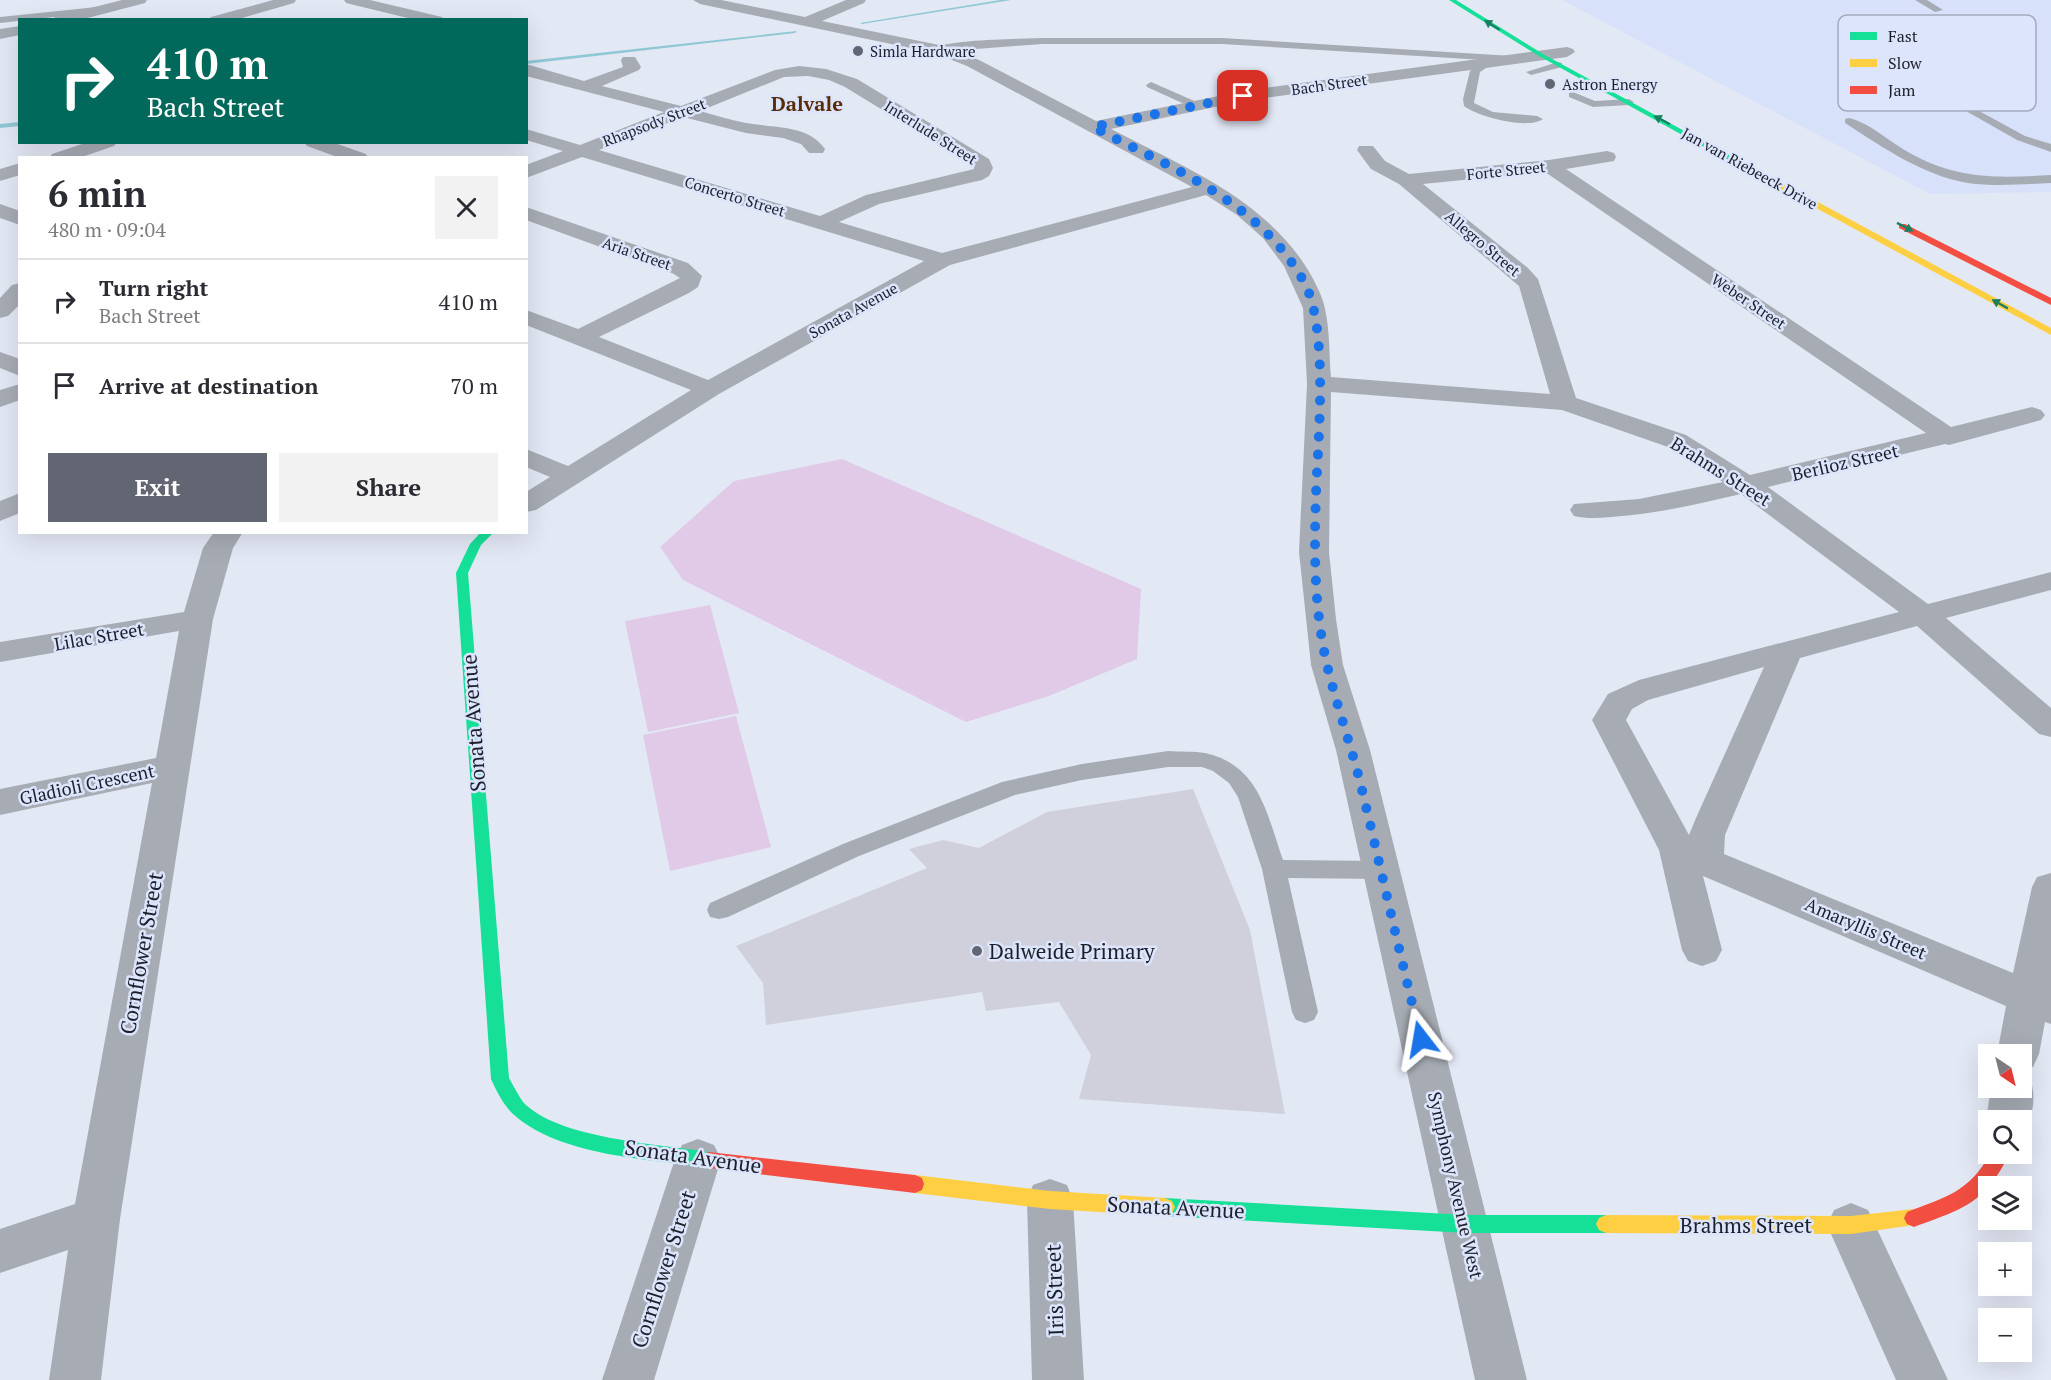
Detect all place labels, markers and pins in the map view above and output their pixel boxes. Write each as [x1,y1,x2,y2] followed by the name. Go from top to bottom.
[870,41,976,61] place label: Simla Hardware
[851,44,865,58] marker: Simla Hardware
[1217,70,1268,121] pin
[1562,74,1658,94] place label: Astron Energy
[1543,77,1557,91] marker: Astron Energy
[989,937,1155,965] place label: Dalweide Primary
[970,944,984,958] marker: Dalweide Primary

